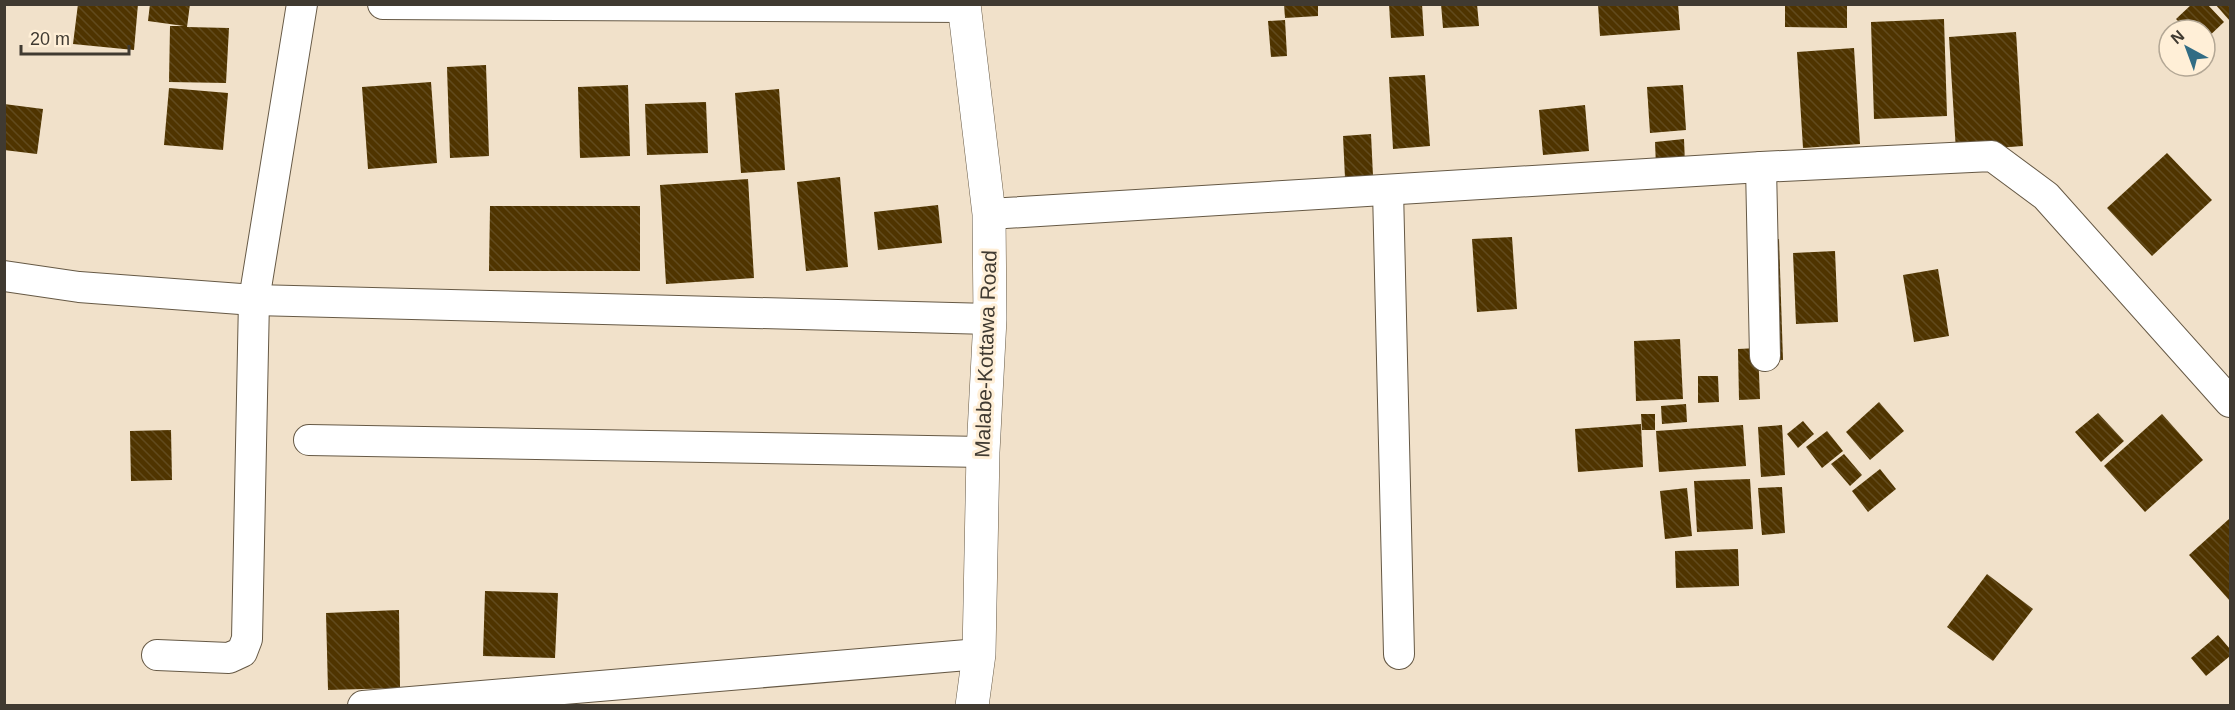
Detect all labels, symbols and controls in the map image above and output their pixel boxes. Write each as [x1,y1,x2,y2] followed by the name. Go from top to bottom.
[21,18,129,56] scale bar
[2157,18,2217,78] north arrow
[2168,27,2187,47] text: N
[30,29,70,49] text: 20 m
[970,250,1001,458] street label: Malabe-Kottawa Road

